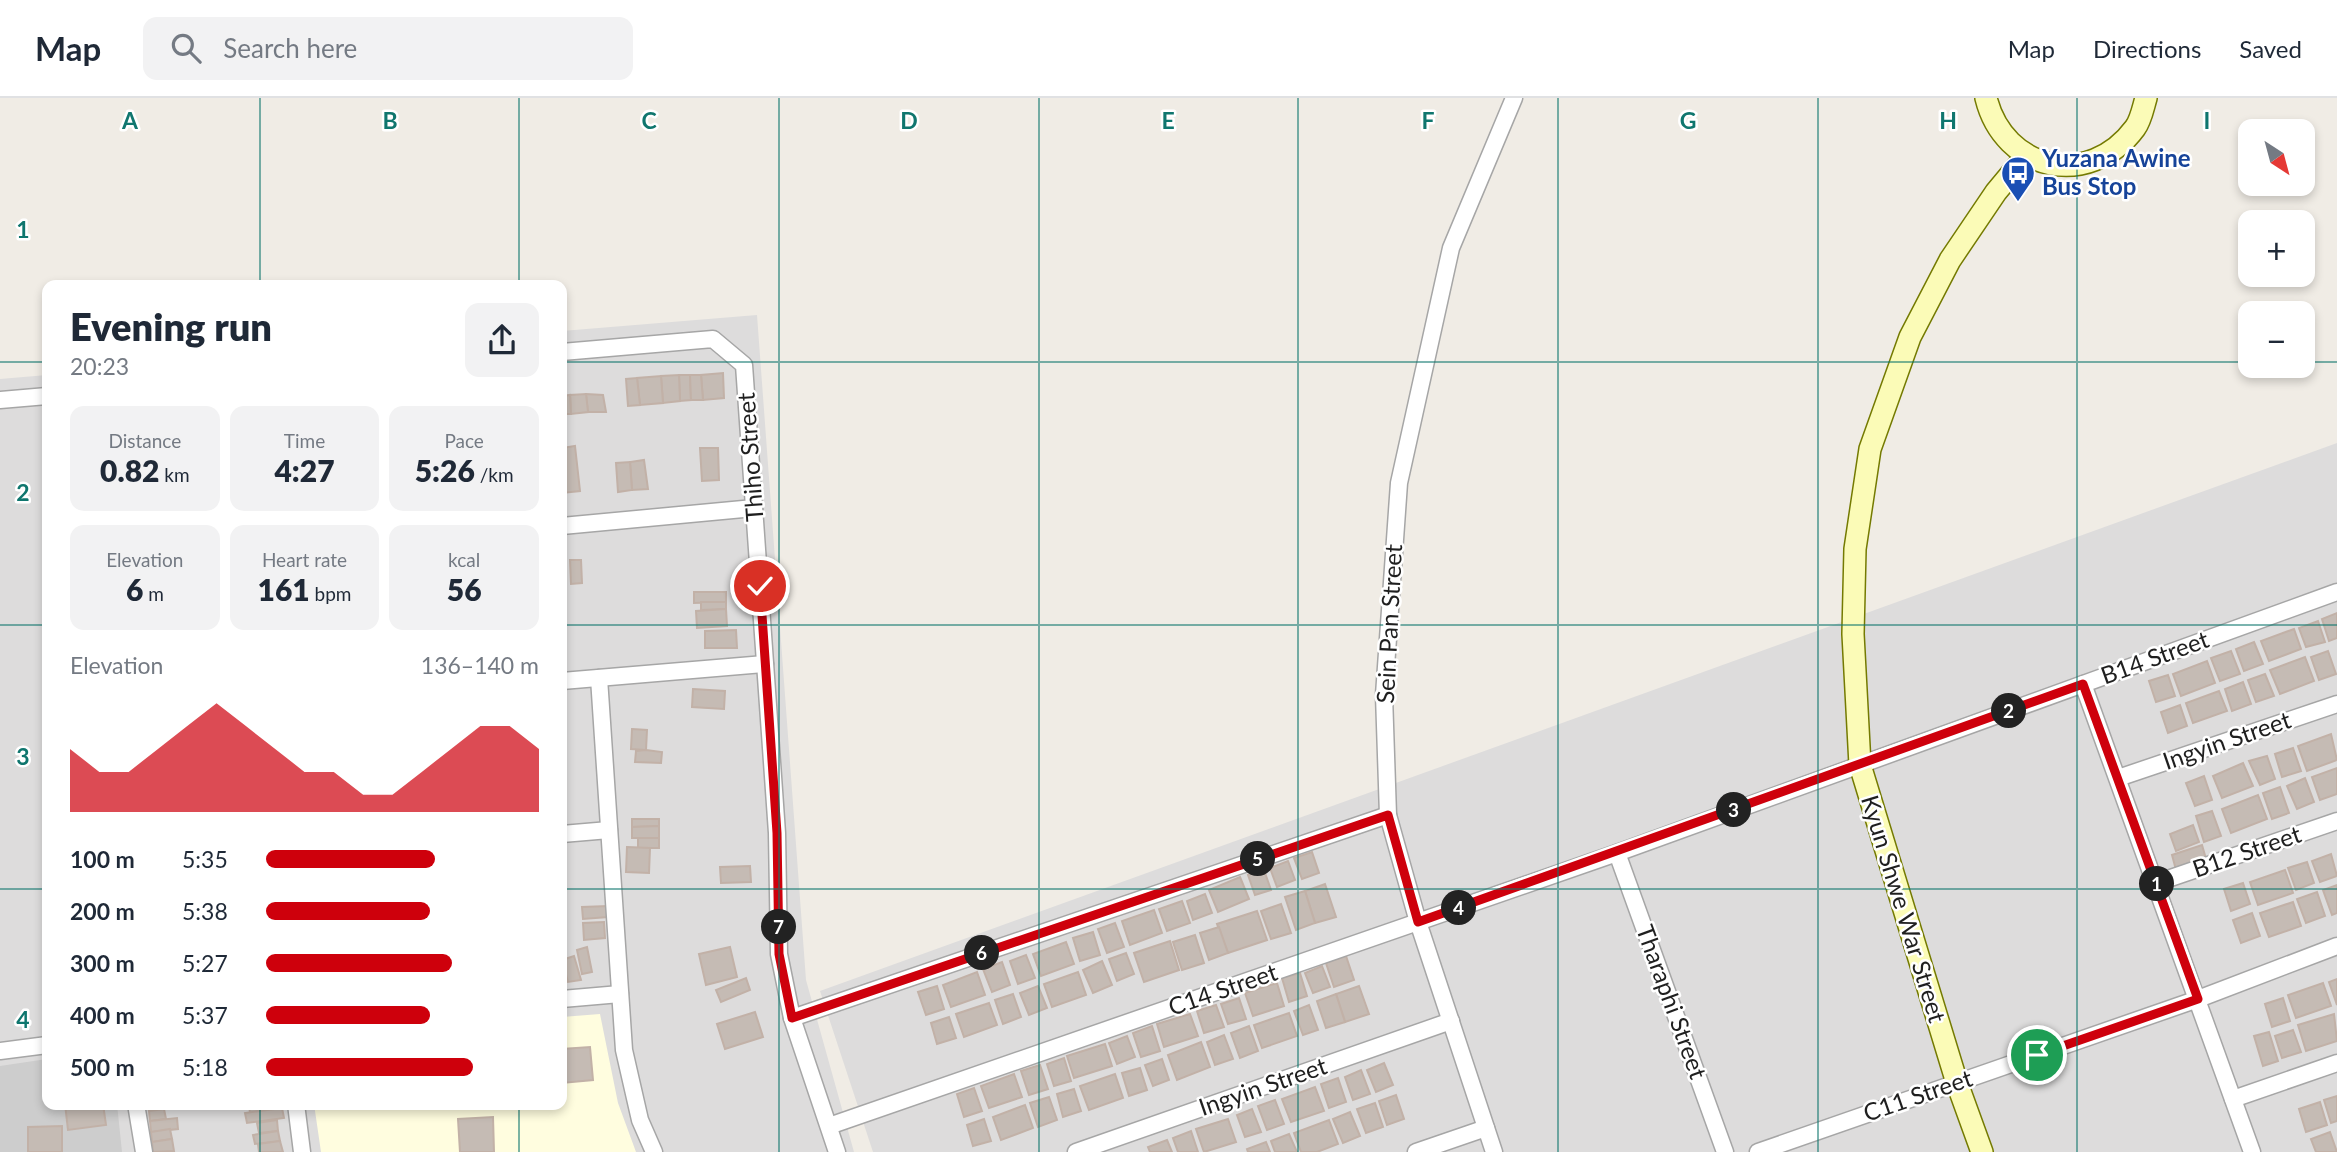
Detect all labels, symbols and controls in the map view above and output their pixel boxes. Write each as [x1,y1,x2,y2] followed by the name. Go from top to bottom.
[143,17,633,80] search box
[35,28,101,68] text: Map
[167,29,205,67] icon: search
[223,32,357,64] text: Search here
[2008,34,2055,63] text: Map
[2093,34,2201,63] text: Directions
[2239,34,2302,63] text: Saved
[121,106,139,134] text: A
[382,106,398,134] text: B
[641,106,657,134] text: C
[900,106,918,134] text: D
[1161,106,1175,134] text: E
[1421,106,1435,134] text: F
[1680,106,1696,134] text: G
[1939,106,1957,134] text: H
[2204,106,2210,134] text: I
[2238,119,2315,196] north arrow
[2238,119,2315,378] map controls
[2041,143,2191,200] place label: Yuzana Awine Bus Stop
[1999,154,2037,203] bus stop icon: Yuzana Awine Bus Stop
[2238,210,2315,287] button: +
[16,215,30,243] text: 1
[2238,301,2315,378] button: −
[70,303,272,349] text: Evening run
[465,303,539,377] button: share
[70,352,129,380] text: 20:23
[730,391,768,523] street label: Thiho Street
[108,429,181,452] text: Distance
[284,429,325,452] text: Time
[444,429,484,452] text: Pace
[100,452,159,488] text: 0.82
[274,452,335,488] text: 4:27
[415,452,475,488] text: 5:26
[159,463,190,486] text: km
[475,463,514,486] text: /km
[16,478,30,506] text: 2
[1370,543,1407,704] street label: Sein Pan Street
[106,548,183,571] text: Elevation
[262,548,347,571] text: Heart rate
[448,548,480,571] text: kcal
[730,556,790,616] pin
[741,567,779,605] icon: check
[126,571,143,607] text: 6
[258,571,310,607] text: 161
[447,571,482,607] text: 56
[143,582,164,605] text: m
[310,582,351,605] text: bpm
[2097,624,2213,689] street label: B14 Street
[70,651,163,679] text: Elevation
[421,651,539,679] text: 136–140 m
[1992,694,2026,728] pin: 2
[2003,699,2014,722] text: 2
[2159,704,2295,775] street label: Ingyin Street
[16,742,30,770] text: 3
[1856,791,1953,1026] street label: Kyun Shwe War Street
[1716,792,1752,828] pin: 3
[1728,798,1739,821] text: 3
[2189,818,2305,883] street label: B12 Street
[1240,842,1276,876] pin: 5
[70,845,135,873] text: 100 m
[182,845,228,873] text: 5:35
[1252,847,1263,870] text: 5
[2140,866,2174,902] pin: 1
[2151,872,2162,895] text: 1
[1442,890,1476,926] pin: 4
[1453,896,1464,919] text: 4
[70,897,135,925] text: 200 m
[182,897,228,925] text: 5:38
[762,910,796,944] pin: 7
[773,915,784,938] text: 7
[1631,921,1714,1083] street label: Tharaphi Street
[964,936,1000,970] pin: 6
[976,941,987,964] text: 6
[70,949,135,977] text: 300 m
[182,949,228,977] text: 5:27
[1164,956,1281,1021] street label: C14 Street
[70,1001,135,1029] text: 400 m
[182,1001,228,1029] text: 5:37
[16,1005,30,1033] text: 4
[2007,1025,2067,1085] pin
[2018,1036,2056,1074] icon: arrive
[1195,1050,1331,1121] street label: Ingyin Street
[70,1053,135,1081] text: 500 m
[182,1053,228,1081] text: 5:18
[1859,1062,1976,1127] street label: C11 Street

